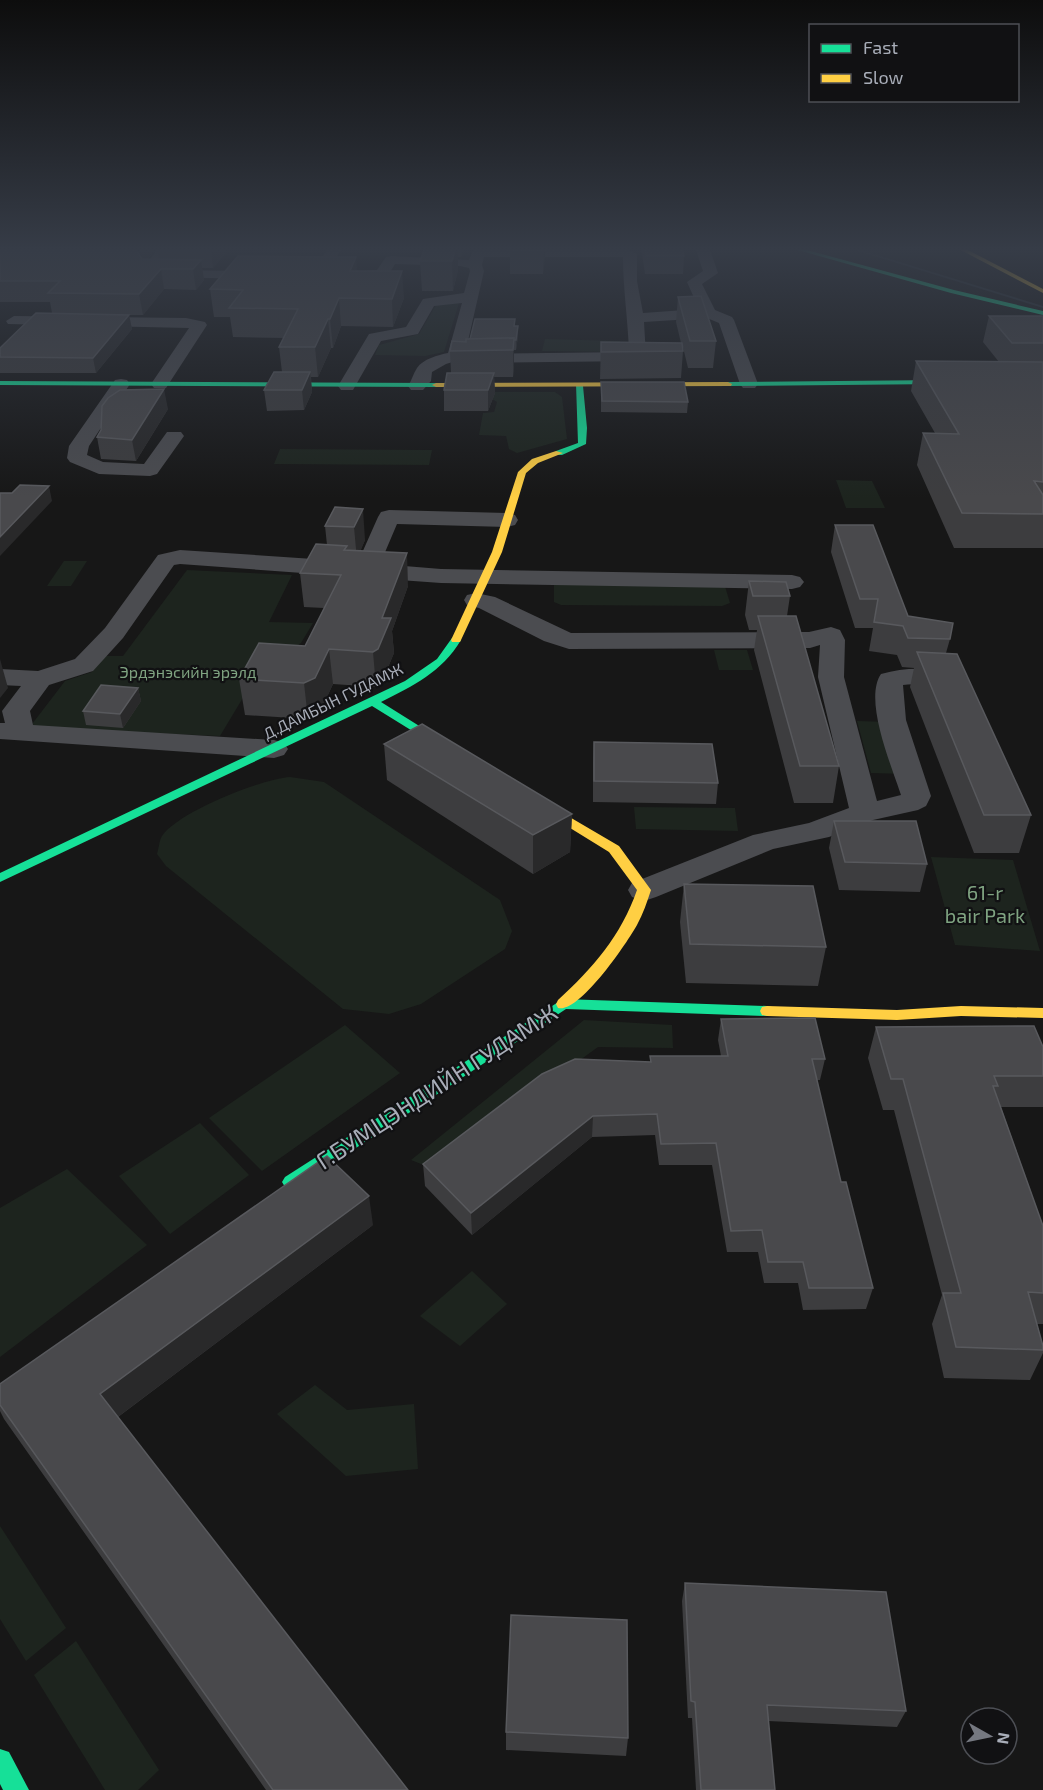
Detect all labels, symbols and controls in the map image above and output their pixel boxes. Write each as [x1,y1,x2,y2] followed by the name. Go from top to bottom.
[809,24,1019,102] legend
[863,36,898,58] text: Fast
[863,66,904,88] text: Slow
[260,658,406,743] street label: Д.ДАМБЫН ГУДАМЖ
[120,662,256,681] park label: Эрдэнэсийн эрэлд
[945,880,1025,927] park label: 61-r bair Park
[310,997,562,1175] street label: Г.БУМЦЭНДИЙН ГУДАМЖ
[959,1706,1019,1766] north arrow
[994,1731,1015,1746] text: N

